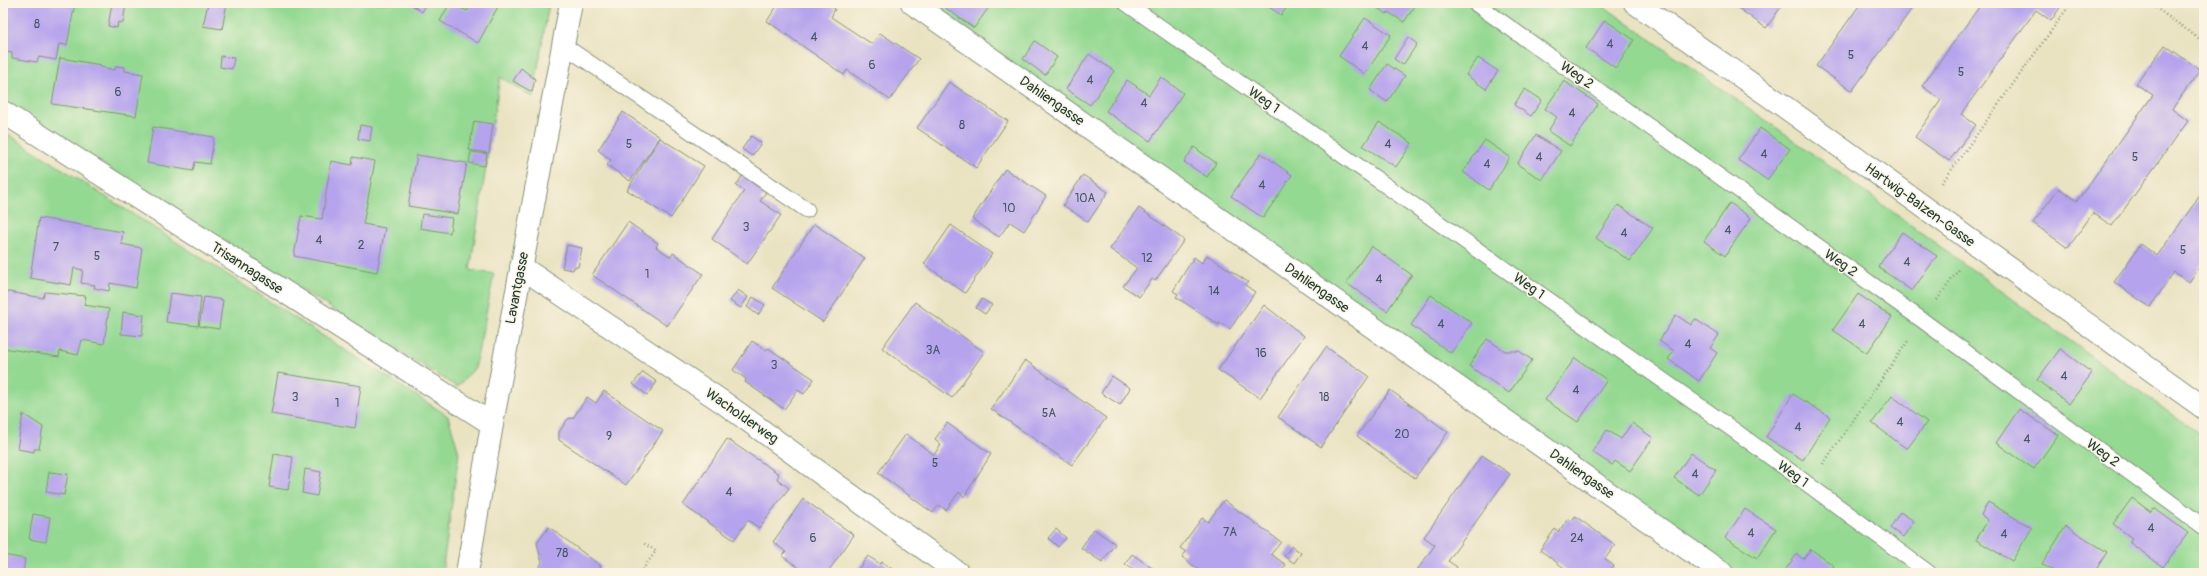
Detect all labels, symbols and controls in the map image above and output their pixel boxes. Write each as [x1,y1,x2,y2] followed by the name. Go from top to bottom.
[34,17,40,32] house number: 8
[811,30,818,45] house number: 4
[1607,37,1614,52] house number: 4
[1362,39,1369,54] house number: 4
[1848,48,1854,63] house number: 5
[1557,57,1597,93] street label: Weg 2
[869,58,876,73] house number: 6
[1958,65,1964,80] house number: 5
[1016,72,1088,130] street label: Dahliengasse
[1087,73,1094,88] house number: 4
[1245,83,1283,117] street label: Weg 1
[115,85,122,100] house number: 6
[1141,96,1148,111] house number: 4
[1569,106,1576,121] house number: 4
[959,118,965,133] house number: 8
[626,137,632,152] house number: 5
[1385,137,1392,152] house number: 4
[1761,147,1768,162] house number: 4
[1536,150,1543,165] house number: 4
[2132,150,2138,165] house number: 5
[1484,157,1491,172] house number: 4
[1862,159,1978,251] street label: Hartwig-Balzen-Gasse
[1259,178,1266,193] house number: 4
[1075,191,1096,206] house number: 10A
[1003,201,1015,216] house number: 10
[743,220,750,235] house number: 3
[1725,223,1732,238] house number: 4
[1621,226,1628,241] house number: 4
[316,233,323,248] house number: 4
[208,238,286,298] street label: Trisannagasse
[358,238,365,253] house number: 2
[53,240,60,255] house number: 7
[2180,243,2186,258] house number: 5
[1821,245,1861,281] street label: Weg 2
[94,249,100,264] house number: 5
[502,250,532,326] street label: Lavantgasse
[1141,251,1153,266] house number: 12
[1904,255,1911,270] house number: 4
[1281,259,1353,317] street label: Dahliengasse
[645,267,649,282] house number: 1
[1510,269,1548,303] street label: Weg 1
[1376,272,1383,287] house number: 4
[1208,284,1220,299] house number: 14
[1438,317,1445,332] house number: 4
[1859,317,1866,332] house number: 4
[1685,337,1692,352] house number: 4
[926,343,940,358] house number: 3A
[1255,346,1267,361] house number: 16
[771,358,778,373] house number: 3
[2061,369,2068,384] house number: 4
[1573,383,1580,398] house number: 4
[702,385,782,447] street label: Wacholderweg
[292,390,299,405] house number: 3
[1319,390,1329,405] house number: 18
[335,396,339,411] house number: 1
[1042,406,1056,421] house number: 5A
[1897,415,1904,430] house number: 4
[1795,420,1802,435] house number: 4
[1395,427,1409,442] house number: 20
[606,429,612,444] house number: 9
[2024,432,2031,447] house number: 4
[2083,435,2123,471] street label: Weg 2
[1546,445,1618,503] street label: Dahliengasse
[932,456,938,471] house number: 5
[1774,457,1812,491] street label: Weg 1
[1692,467,1699,482] house number: 4
[726,485,733,500] house number: 4
[2148,521,2155,536] house number: 4
[1223,525,1237,540] house number: 7A
[1748,526,1755,541] house number: 4
[2001,527,2008,542] house number: 4
[810,531,817,546] house number: 6
[1570,531,1584,546] house number: 24
[556,546,568,561] house number: 78

